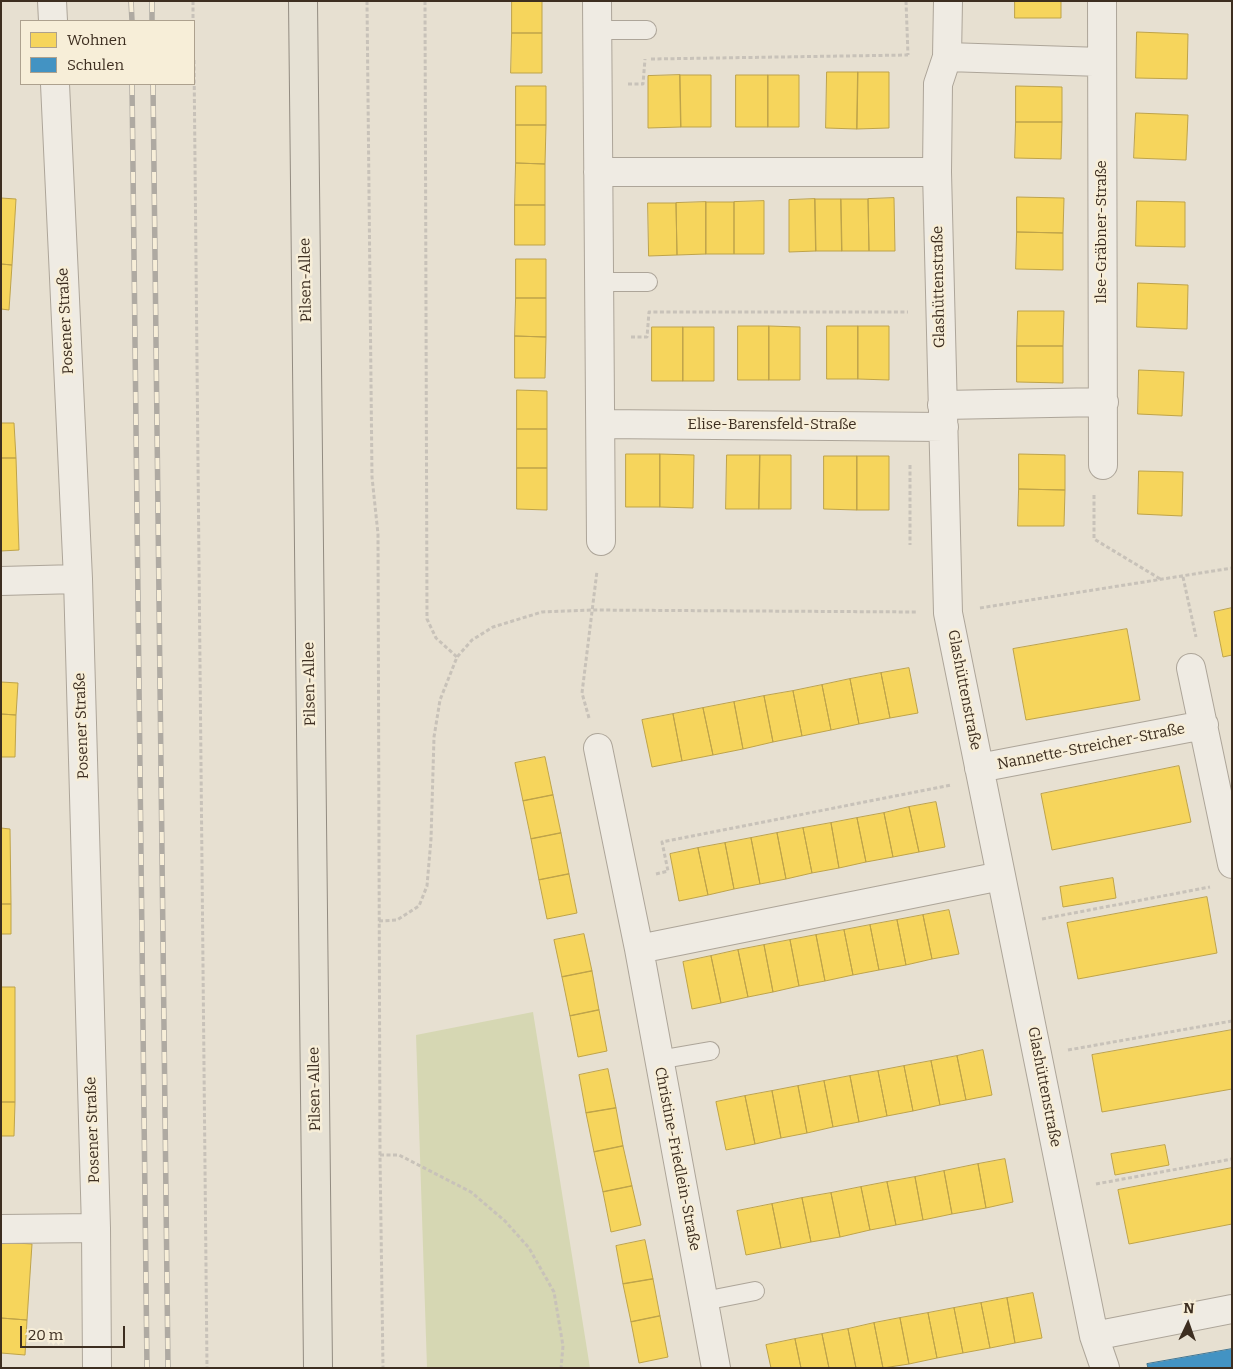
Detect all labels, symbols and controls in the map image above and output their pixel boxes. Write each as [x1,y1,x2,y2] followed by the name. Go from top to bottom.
[20,20,195,85] legend
[67,31,126,49] text: Wohnen
[67,56,124,74] text: Schulen
[1093,160,1111,304] street label: Ilse-Gräbner-Straße
[929,226,949,348] street label: Glashüttenstraße
[296,238,316,322] street label: Pilsen-Allee
[54,267,78,375] street label: Posener Straße
[688,416,856,434] street label: Elise-Barensfeld-Straße
[944,628,984,752] street label: Glashüttenstraße
[300,642,320,726] street label: Pilsen-Allee
[71,673,93,779] street label: Posener Straße
[996,720,1186,774] street label: Nannette-Streicher-Straße
[1024,1025,1064,1149] street label: Glashüttenstraße
[305,1047,325,1131] street label: Pilsen-Allee
[650,1065,704,1253] street label: Christine-Friedlein-Straße
[82,1077,104,1183] street label: Posener Straße
[1163,1299,1213,1349] north arrow
[1183,1300,1195,1317] text: N
[22,1316,128,1348] scale bar
[28,1326,63,1344] text: 20 m

